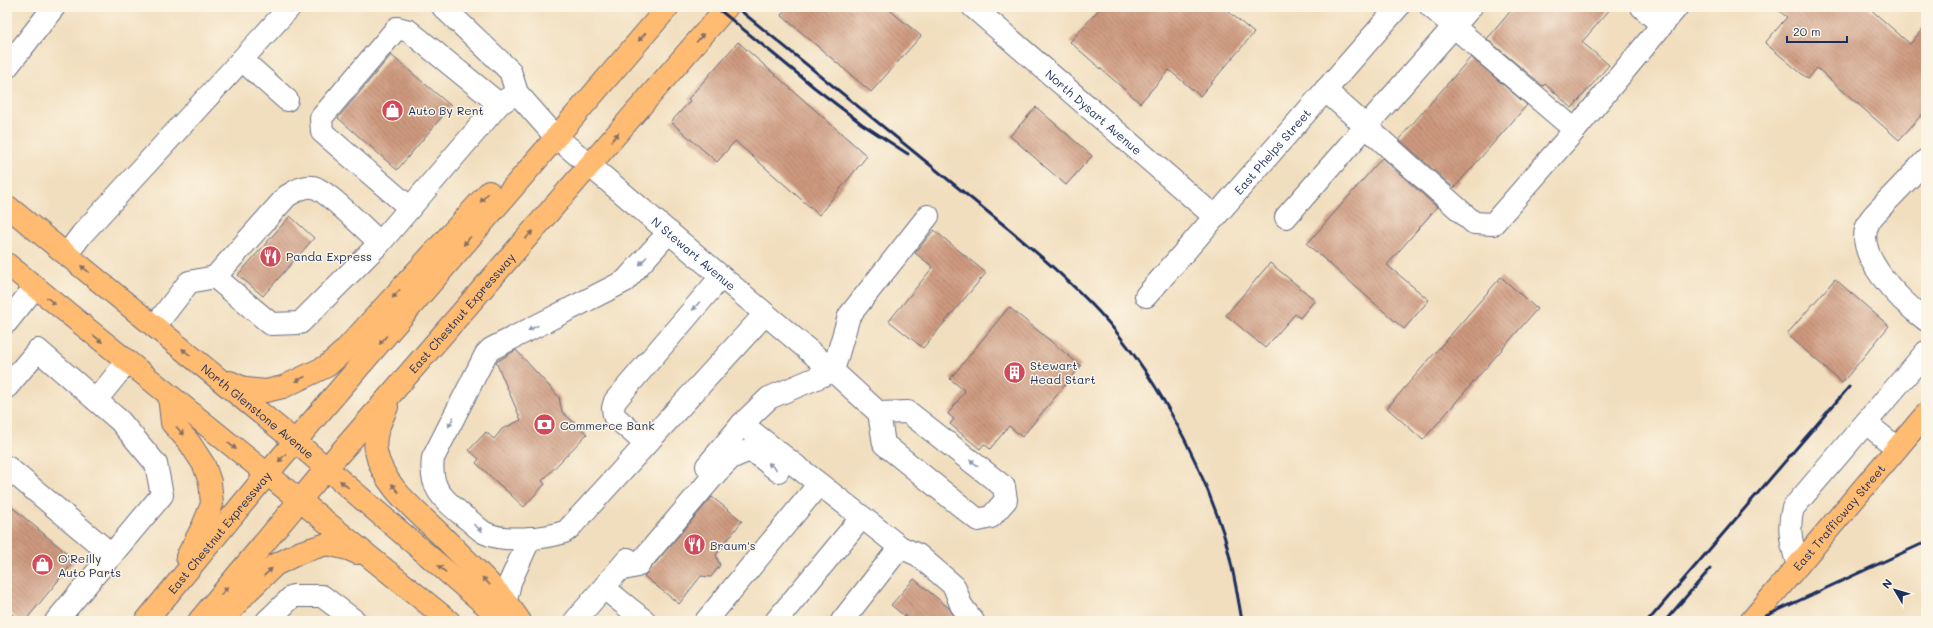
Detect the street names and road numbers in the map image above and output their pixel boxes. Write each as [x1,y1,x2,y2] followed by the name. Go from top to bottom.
[1042,66,1145,158] street label: North Dysart Avenue
[1230,105,1314,198] street label: East Phelps Street
[648,213,739,294] street label: N Stewart Avenue
[405,249,518,376] street label: East Chestnut Expressway
[198,360,318,462] street label: North Glenstone Avenue
[1789,461,1888,574] street label: East Trafficway Street
[164,468,274,597] street label: East Chestnut Expressway

